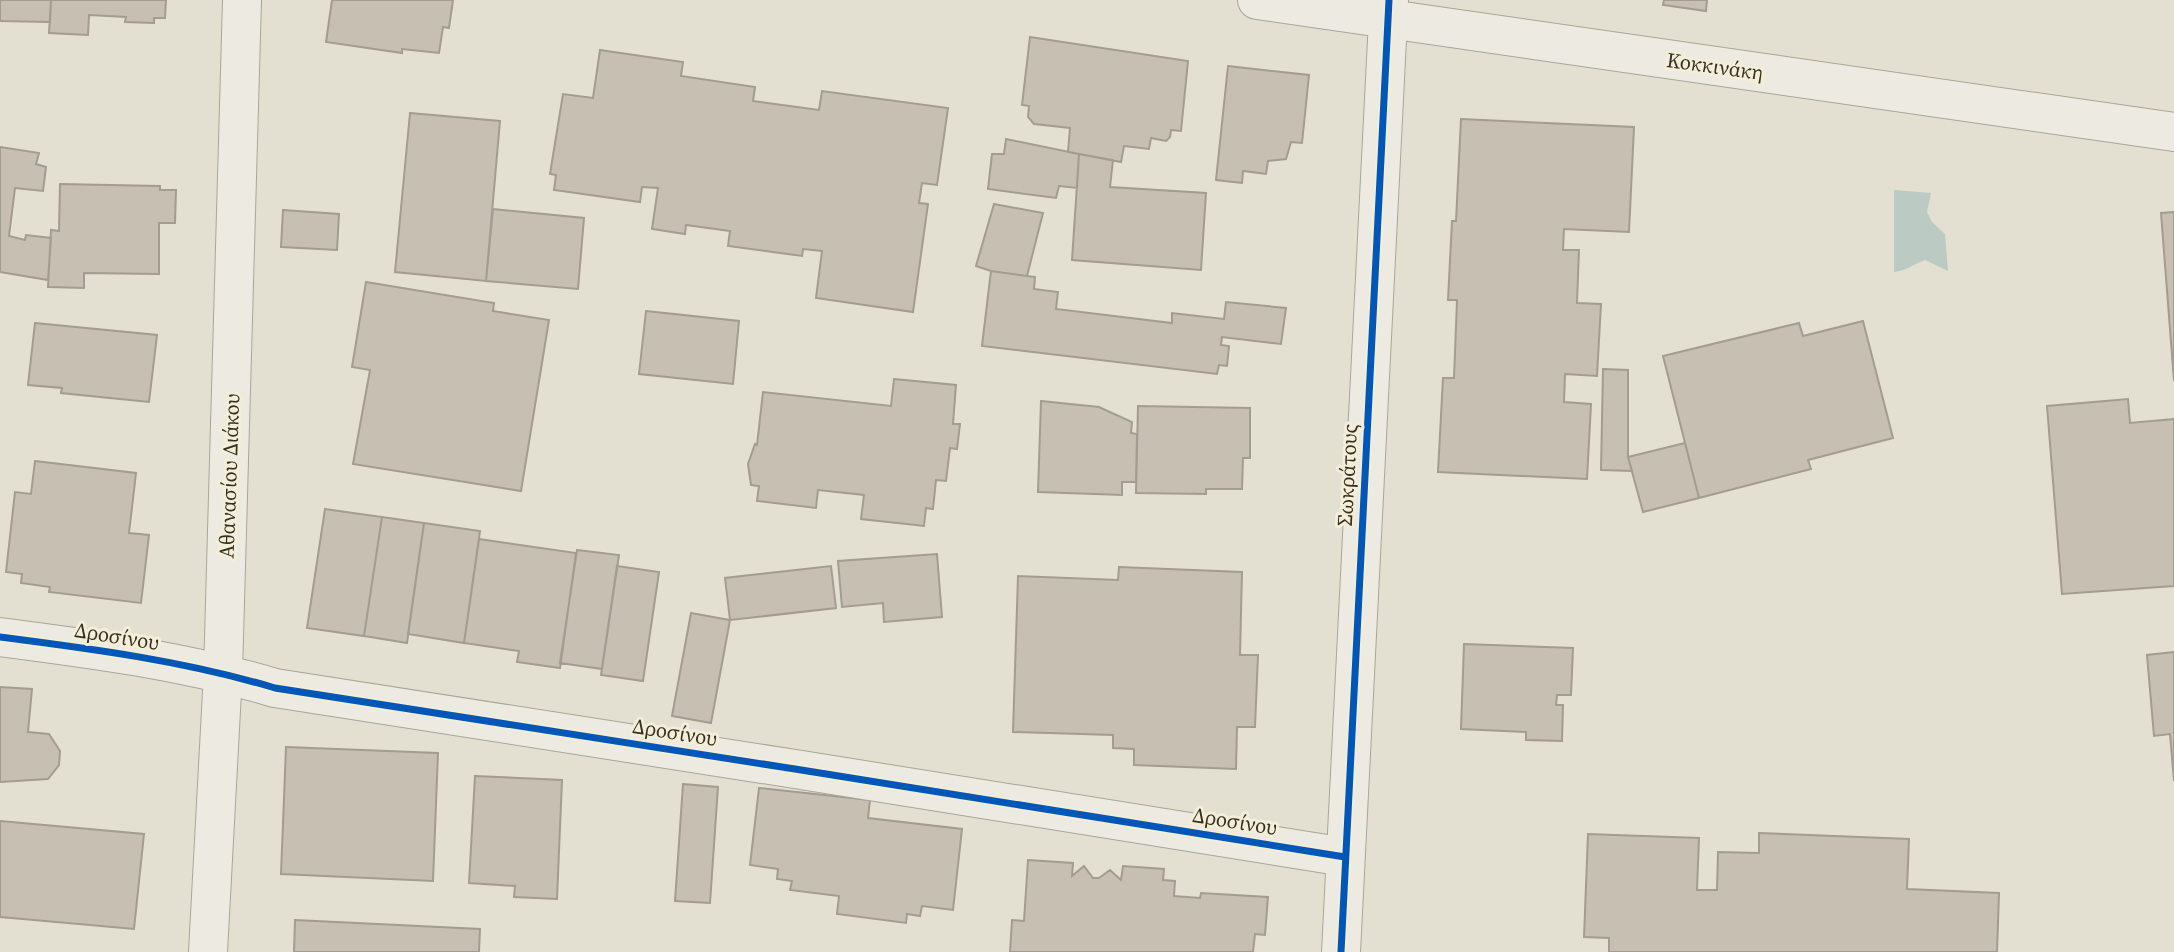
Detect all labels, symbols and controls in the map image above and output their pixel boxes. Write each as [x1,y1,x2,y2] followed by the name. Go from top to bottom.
[1665,45,1765,87] street label: Κοκκινάκη
[212,393,246,559] street label: Αθανασίου Διάκου
[1330,423,1364,527] street label: Σωκράτους
[73,615,161,657] street label: Δροσίνου
[631,711,719,753] street label: Δροσίνου
[1191,800,1279,842] street label: Δροσίνου

